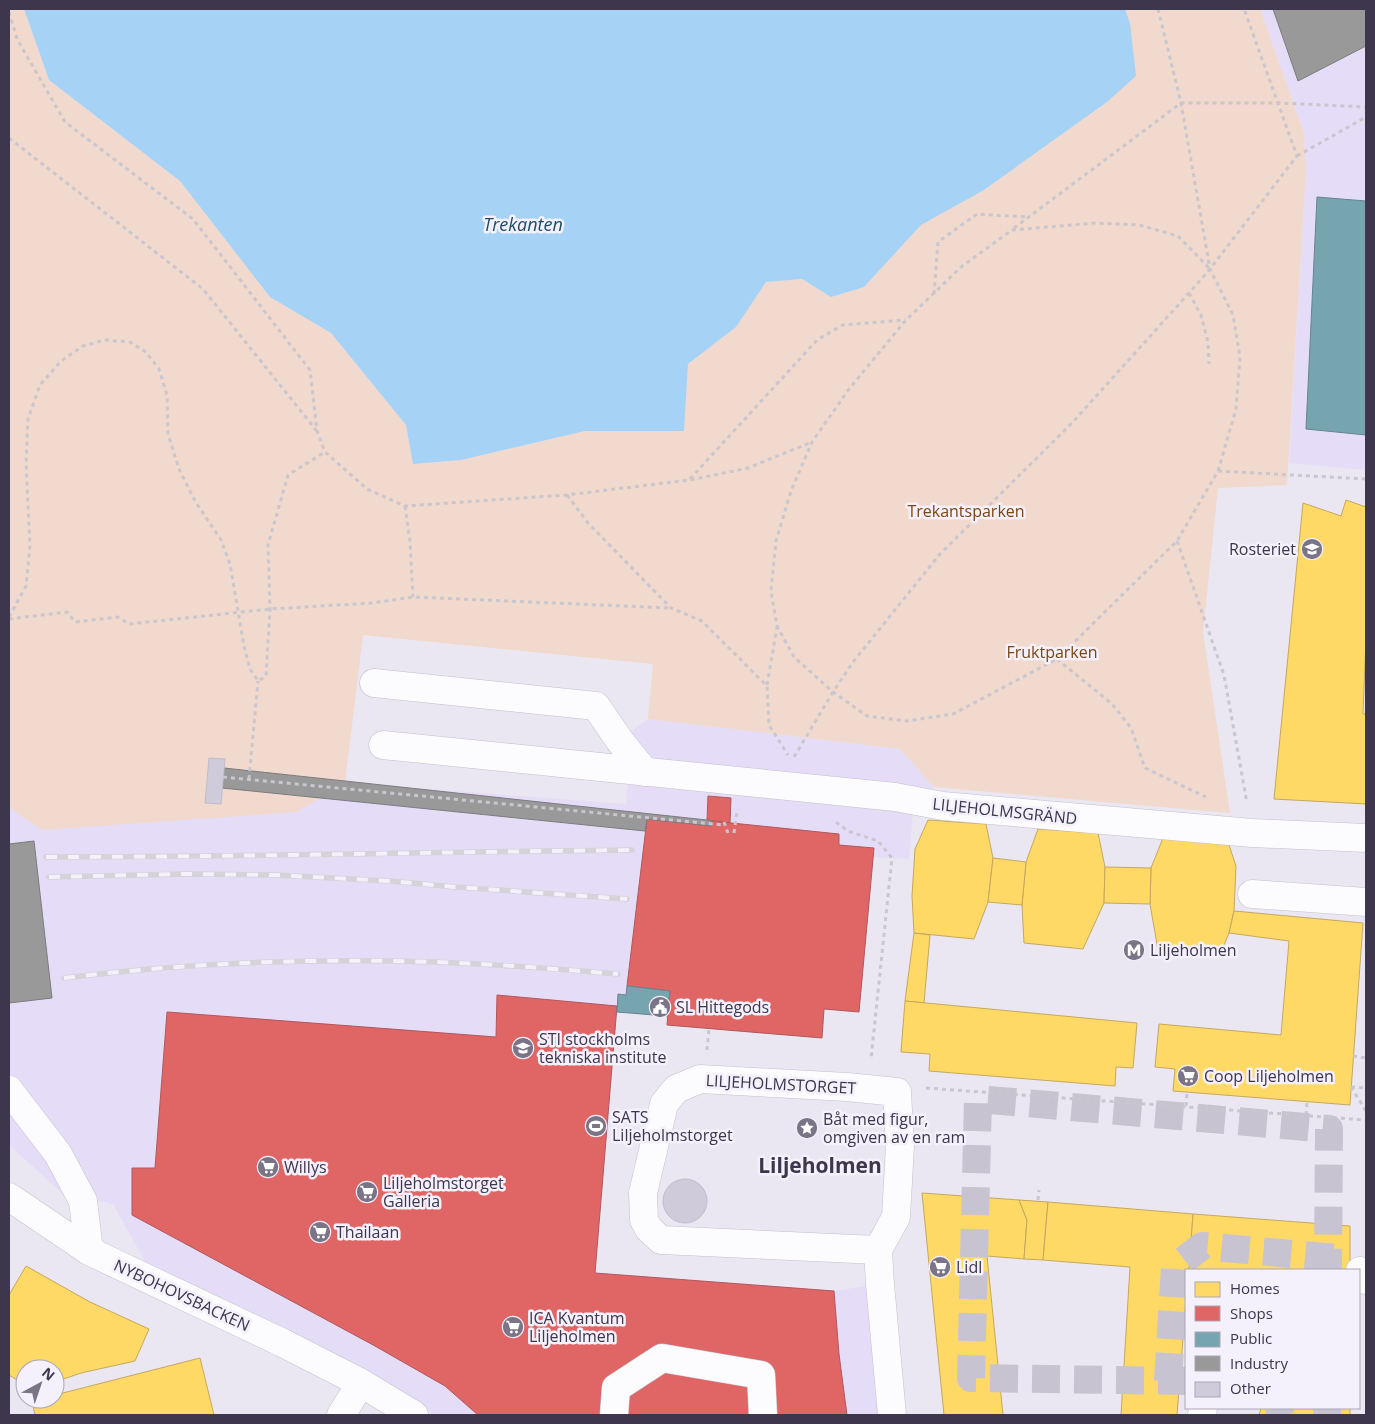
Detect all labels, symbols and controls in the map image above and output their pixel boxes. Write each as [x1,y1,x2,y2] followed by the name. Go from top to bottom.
[483,212,563,236] water label: Trekanten
[907,500,1025,522] park label: Trekantsparken
[1300,537,1324,561] school or university icon: Rosteriet
[1229,538,1296,560] place label: Rosteriet
[1006,641,1098,663] park label: Fruktparken
[932,792,1078,830] street label: LILJEHOLMSGRÄND
[1122,938,1146,962] metro station icon: Liljeholmen
[1150,939,1237,961] place label: Liljeholmen
[648,995,672,1019] public building icon: SL Hittegods
[676,996,769,1018] place label: SL Hittegods
[539,1028,666,1068] place label: STI stockholms tekniska institute
[511,1036,535,1060] school or university icon: STI stockholms tekniska institute
[1176,1064,1200,1088] supermarket icon: Coop Liljeholmen
[1204,1065,1334,1087] place label: Coop Liljeholmen
[705,1069,857,1099] street label: LILJEHOLMSTORGET
[612,1106,733,1146] place label: SATS Liljeholmstorget
[823,1108,965,1148] place label: Båt med figur, omgiven av en ram
[584,1114,608,1138] sports icon: SATS Liljeholmstorget
[795,1116,819,1140] place icon: Båt med figur, omgiven av en ram
[758,1151,882,1179] district label: Liljeholmen
[256,1155,280,1179] supermarket icon: Willys
[284,1156,327,1178] place label: Willys
[383,1172,504,1212] place label: Liljeholmstorget Galleria
[355,1180,379,1204] supermarket icon: Liljeholmstorget Galleria
[308,1220,332,1244] supermarket icon: Thailaan
[336,1221,399,1243] place label: Thailaan
[110,1254,254,1336] street label: NYBOHOVSBACKEN
[928,1255,952,1279] supermarket icon: Lidl
[956,1256,982,1278] place label: Lidl
[1185,1269,1360,1409] legend
[1230,1278,1280,1298] text: Homes
[1230,1303,1273,1323] text: Shops
[529,1307,625,1347] place label: ICA Kvantum Liljeholmen
[501,1315,525,1339] supermarket icon: ICA Kvantum Liljeholmen
[1230,1328,1272,1348] text: Public
[1230,1353,1288,1373] text: Industry
[15,1359,65,1409] north arrow
[38,1363,59,1385] text: N
[1230,1378,1271,1398] text: Other

